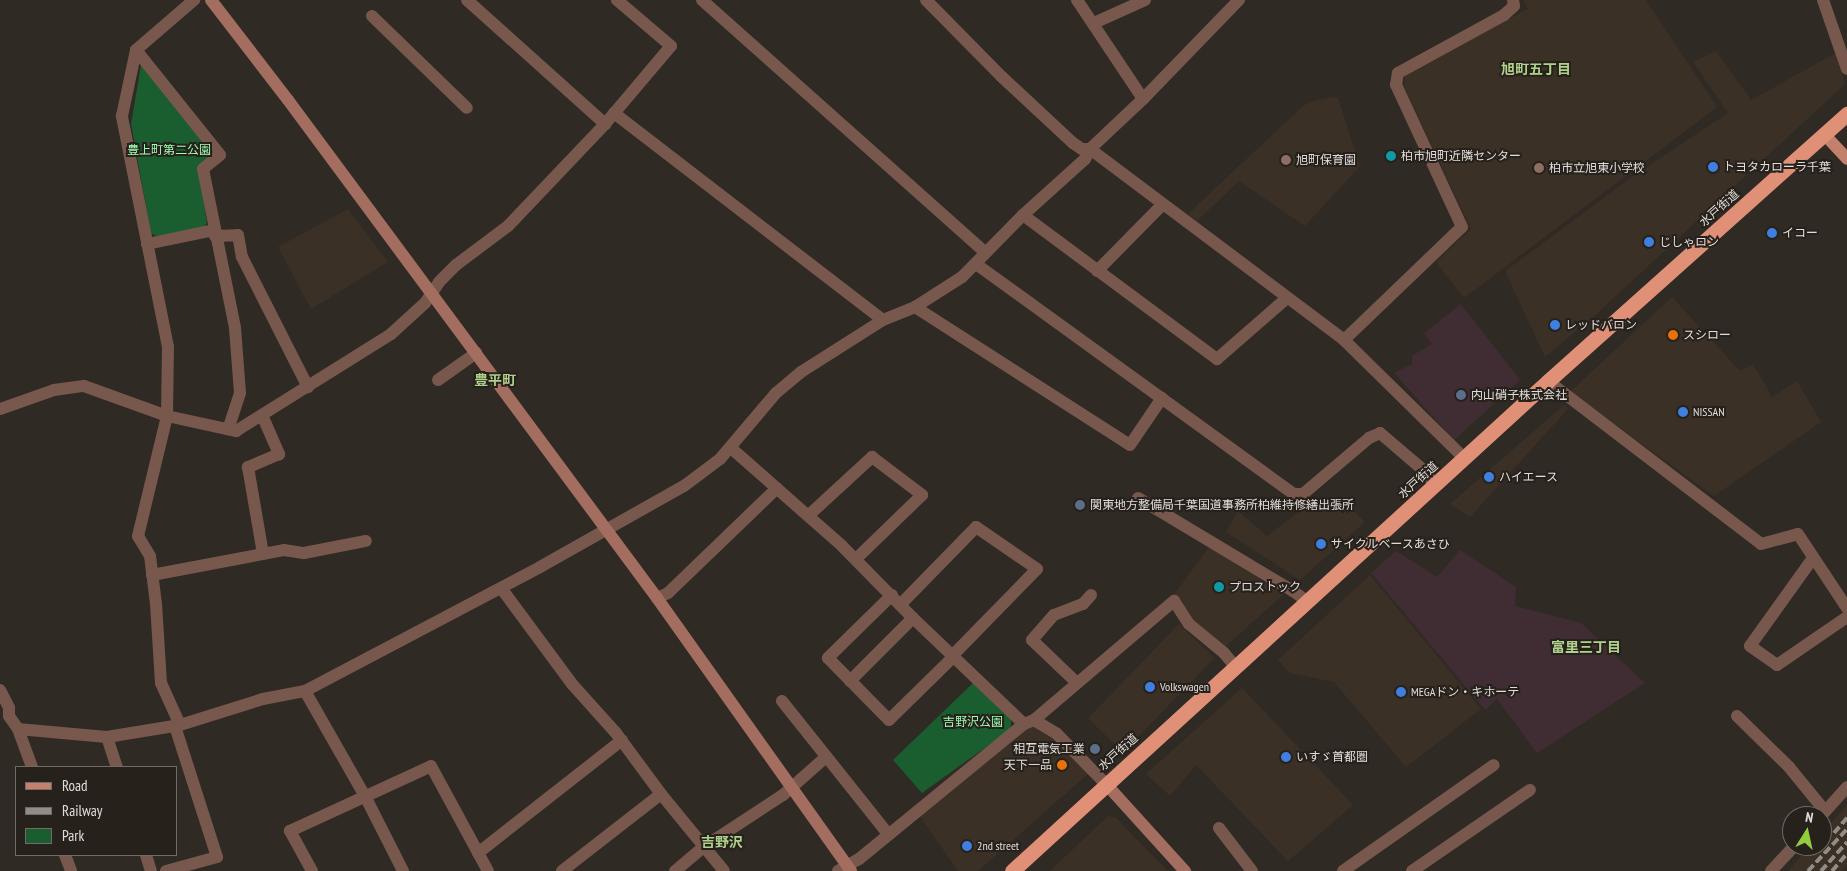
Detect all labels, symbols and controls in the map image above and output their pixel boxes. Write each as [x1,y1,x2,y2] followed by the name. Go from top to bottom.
[1501,61,1571,77] district label: 旭町五丁目
[127,143,211,157] park label: 豊上町第二公園
[1401,149,1521,163] place label: 柏市旭町近隣センター
[1385,150,1397,162] marker: 柏市旭町近隣センター
[1296,153,1356,167] place label: 旭町保育園
[1280,154,1292,166] marker: 旭町保育園
[1723,160,1831,174] place label: トヨタカローラ千葉
[1549,161,1645,175] place label: 柏市立旭東小学校
[1707,161,1719,173] marker: トヨタカローラ千葉
[1533,162,1545,174] marker: 柏市立旭東小学校
[1696,187,1742,229] street label: 水戸街道
[1782,226,1818,240] place label: イコー
[1766,227,1778,239] marker: イコー
[1659,235,1719,249] place label: じしゃロン
[1643,236,1655,248] marker: じしゃロン
[1565,318,1637,332] place label: レッドバロン
[1549,319,1561,331] marker: レッドバロン
[1683,328,1731,342] place label: スシロー
[1667,329,1679,341] marker: スシロー
[474,372,516,388] district label: 豊平町
[1471,388,1567,402] place label: 内山硝子株式会社
[1455,389,1467,401] marker: 内山硝子株式会社
[1693,405,1725,419] place label: NISSAN
[1677,406,1689,418] marker: NISSAN
[1395,459,1441,501] street label: 水戸街道
[1499,470,1559,484] place label: ハイエース
[1483,471,1495,483] marker: ハイエース
[1090,498,1354,512] place label: 関東地方整備局千葉国道事務所柏維持修繕出張所
[1074,499,1086,511] marker: 関東地方整備局千葉国道事務所柏維持修繕出張所
[1331,537,1451,551] place label: サイクルベースあさひ
[1315,538,1327,550] marker: サイクルベースあさひ
[1229,580,1301,594] place label: プロストック
[1213,581,1225,593] marker: プロストック
[1551,639,1621,655] district label: 富里三丁目
[1160,680,1209,694] place label: Volkswagen
[1144,681,1156,693] marker: Volkswagen
[1411,685,1519,699] place label: MEGAドン・キホーテ
[1395,686,1407,698] marker: MEGAドン・キホーテ
[943,715,1003,729] park label: 吉野沢公園
[1095,731,1141,773] street label: 水戸街道
[1013,742,1085,756] place label: 相互電気工業
[1089,743,1101,755] marker: 相互電気工業
[1296,750,1368,764] place label: いすゞ首都圏
[1280,751,1292,763] marker: いすゞ首都圏
[1004,758,1052,772] place label: 天下一品
[1056,759,1068,771] marker: 天下一品
[15,766,178,856] legend
[62,776,88,795] text: Road
[62,801,102,820] text: Railway
[1782,806,1832,856] north arrow
[1804,808,1815,827] text: N
[62,826,84,845] text: Park
[701,834,743,850] district label: 吉野沢
[977,839,1019,853] place label: 2nd street
[961,840,973,852] marker: 2nd street

